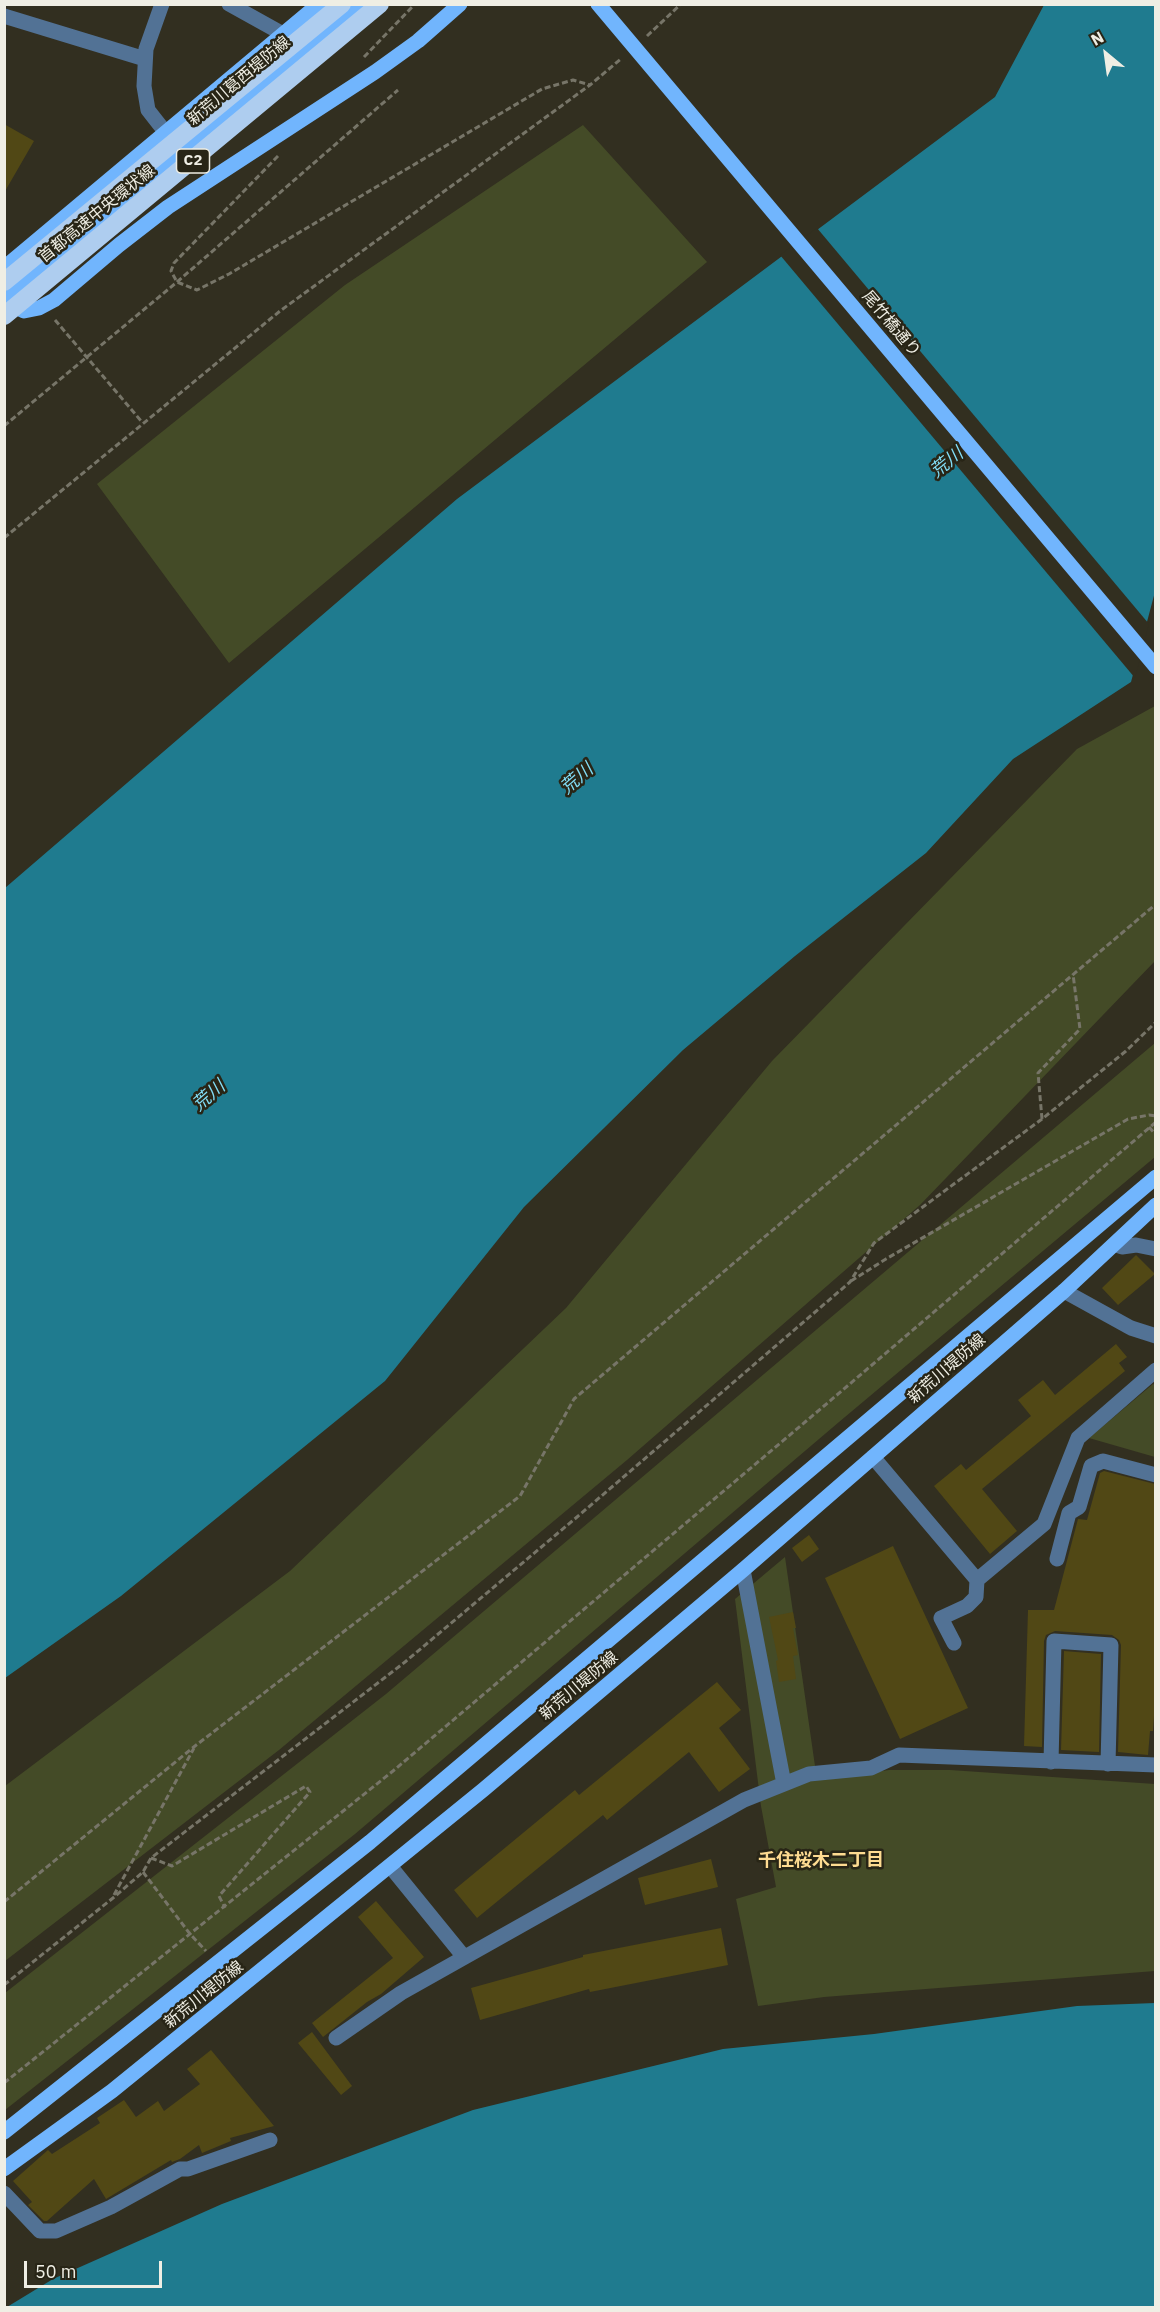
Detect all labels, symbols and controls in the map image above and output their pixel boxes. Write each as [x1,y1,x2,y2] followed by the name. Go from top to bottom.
[1076,24,1136,84] north arrow
[1087,27,1107,50] text: N
[184,33,294,129] street label: 新荒川葛西堤防線
[176,149,210,173] road number: C2
[35,161,159,267] street label: 首都高速中央環状線
[858,287,924,361] street label: 尾竹橋通り
[926,443,968,483] water label: 荒川
[556,759,598,799] water label: 荒川
[188,1076,230,1116] water label: 荒川
[904,1330,990,1408] street label: 新荒川堤防線
[536,1648,622,1724] street label: 新荒川堤防線
[758,1850,884,1872] district label: 千住桜木二丁目
[161,1957,247,2033] street label: 新荒川堤防線
[27,2249,165,2287] scale bar
[35,2260,77,2283] text: 50 m

